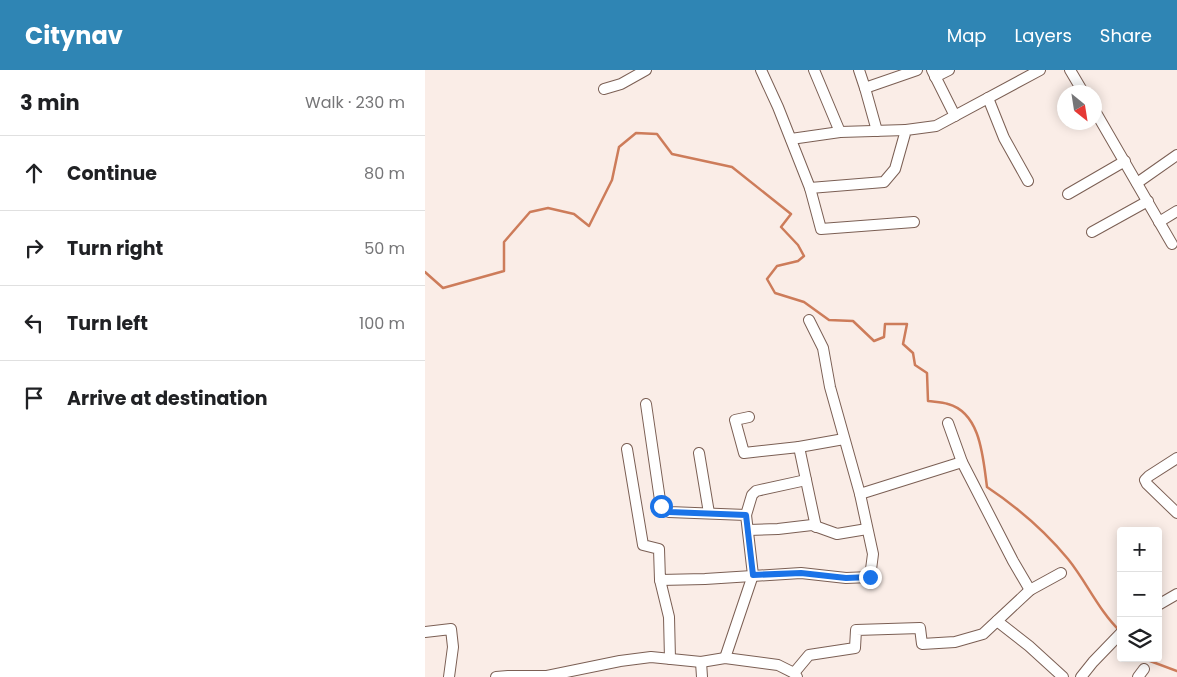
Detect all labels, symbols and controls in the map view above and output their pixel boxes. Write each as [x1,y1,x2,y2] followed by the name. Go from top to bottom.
[25,19,123,52] text: Citynav
[947,23,987,48] text: Map
[1015,23,1072,48] text: Layers
[1100,23,1152,48] text: Share
[1057,85,1102,130] north arrow
[20,88,80,117] text: 3 min
[305,91,405,114] text: Walk · 230 m
[20,159,48,187] icon: ahead
[67,160,157,187] text: Continue
[364,162,405,185] text: 80 m
[20,234,48,262] icon: right
[67,235,163,262] text: Turn right
[364,237,405,260] text: 50 m
[20,309,48,337] icon: left
[67,310,148,337] text: Turn left
[359,312,405,335] text: 100 m
[20,384,48,412] icon: arrive
[67,385,268,412] text: Arrive at destination
[650,495,673,518] route start
[1117,527,1162,662] map controls
[1117,527,1162,572] button: +
[859,566,882,589] route end
[1117,572,1162,617] button: −
[1117,617,1162,662] button: layers

